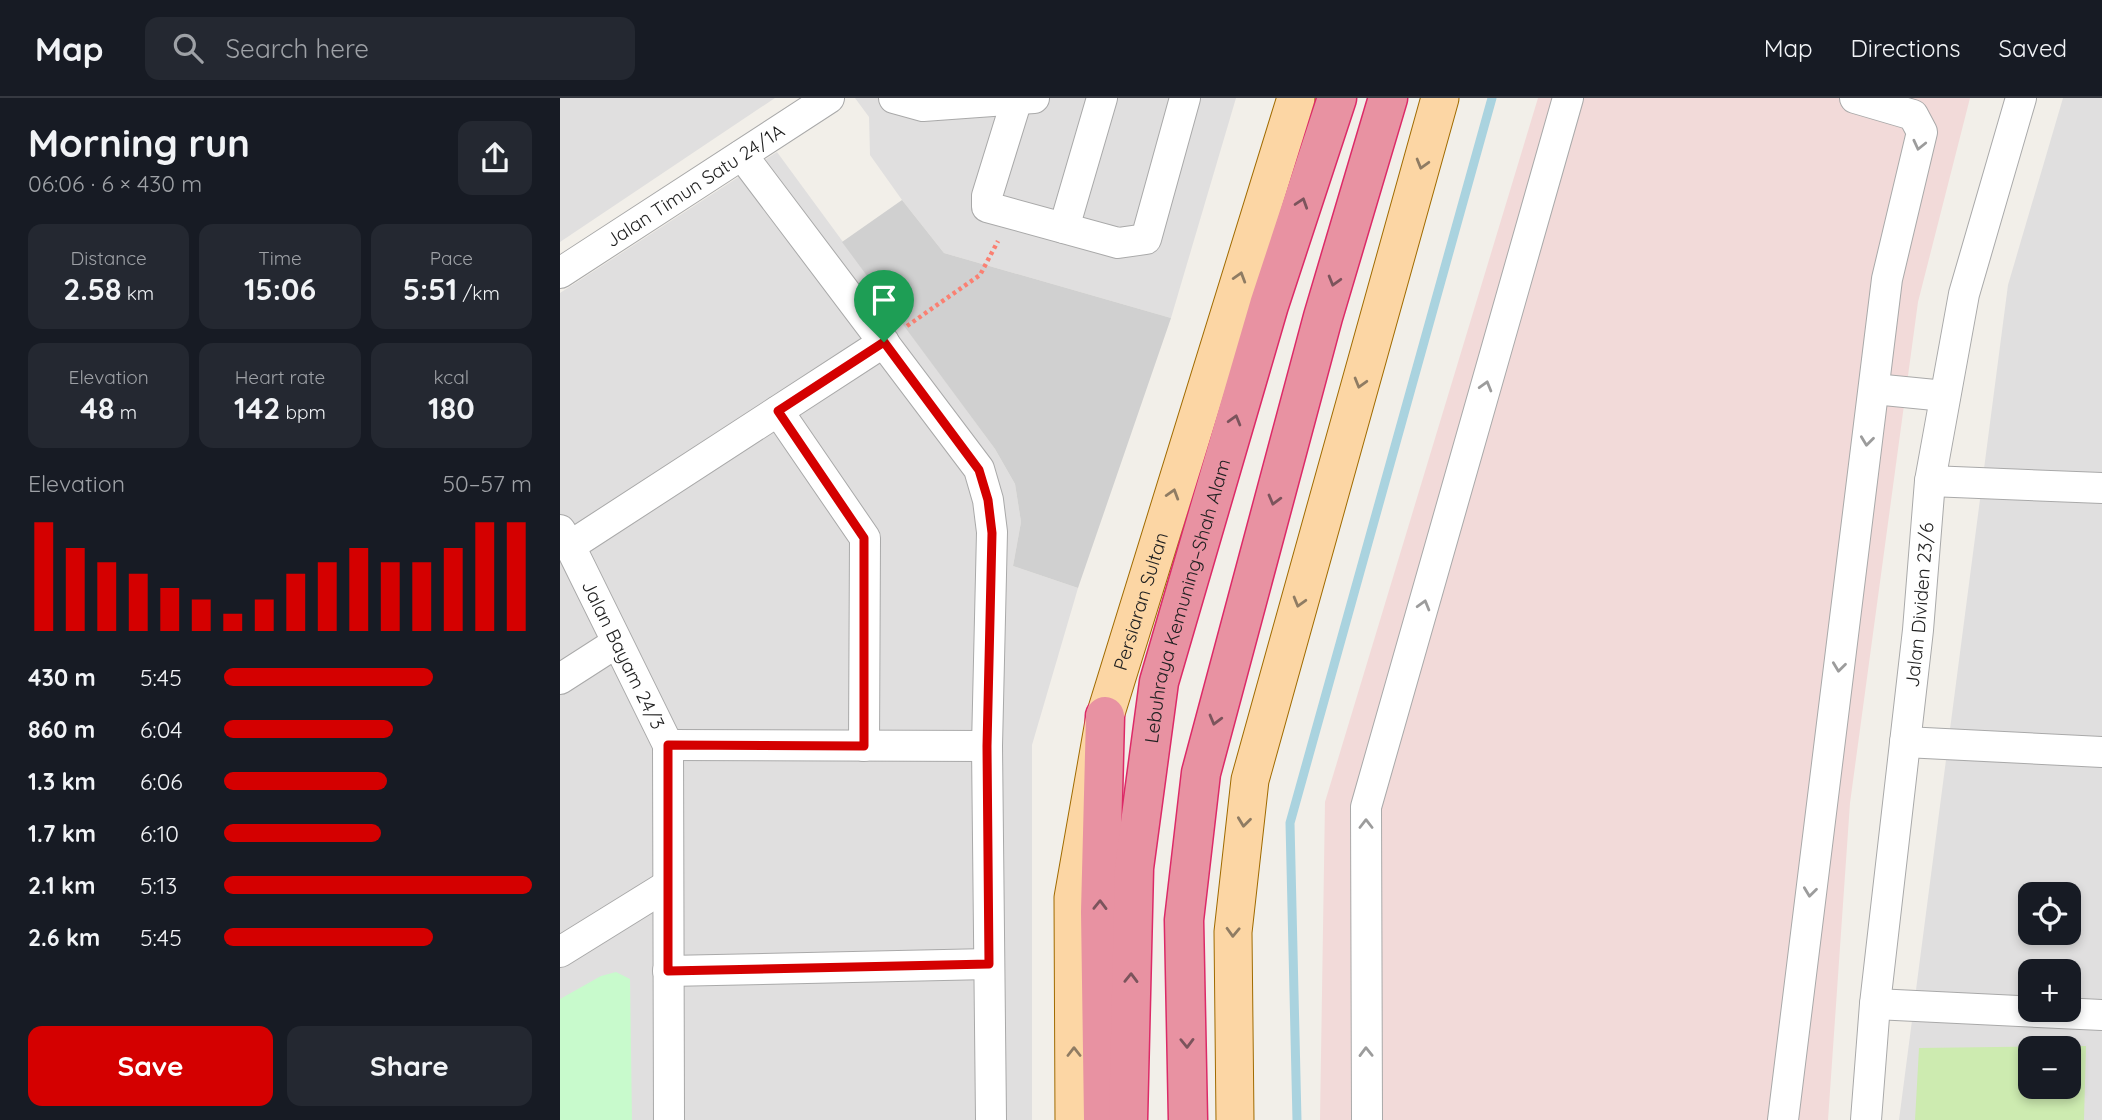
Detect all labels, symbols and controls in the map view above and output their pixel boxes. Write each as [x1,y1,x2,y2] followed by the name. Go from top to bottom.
[145,17,635,80] search box
[35,28,103,69] text: Map
[169,29,207,67] icon: search
[225,32,369,65] text: Search here
[1764,33,1813,63] text: Map
[1851,33,1961,63] text: Directions
[1999,33,2067,63] text: Saved
[601,118,789,252] street label: Jalan Timun Satu 24/1A
[28,119,250,167] text: Morning run
[458,121,532,195] button: share
[1913,139,1927,151] one-way arrow
[1415,158,1430,170] one-way arrow
[28,169,202,198] text: 06:06 · 6 × 430 m
[1294,197,1308,210] one-way arrow
[71,246,147,270] text: Distance
[258,246,302,270] text: Time
[430,246,473,270] text: Pace
[63,270,121,308] text: 2.58
[244,270,316,308] text: 15:06
[403,270,457,308] text: 5:51
[854,270,914,342] pin
[1232,271,1247,283] one-way arrow
[1328,275,1343,287] one-way arrow
[121,281,154,305] text: km
[457,281,500,305] text: /km
[865,281,903,319] icon: arrive
[69,365,149,389] text: Elevation
[235,365,325,389] text: Heart rate
[434,365,469,389] text: kcal
[1354,377,1369,389] one-way arrow
[1478,380,1493,392] one-way arrow
[80,389,114,427] text: 48
[234,389,280,427] text: 142
[428,389,475,427] text: 180
[114,400,137,424] text: m
[280,400,326,424] text: bpm
[1227,415,1242,427] one-way arrow
[1860,435,1875,447] one-way arrow
[1139,456,1236,745] street label: Lebuhraya Kemuning–Shah Alam
[28,469,125,498] text: Elevation
[442,469,532,498] text: 50–57 m
[1165,489,1180,501] one-way arrow
[1268,494,1282,506] one-way arrow
[1900,521,1939,689] street label: Jalan Dividen 23/6
[1108,529,1173,673] street label: Persiaran Sultan
[577,576,670,733] street label: Jalan Bayam 24/3
[1293,596,1308,608] one-way arrow
[1415,599,1430,611] one-way arrow
[1831,661,1846,672] one-way arrow
[28,663,96,692] text: 430 m
[140,663,182,692] text: 5:45
[1209,714,1223,726] one-way arrow
[28,715,95,744] text: 860 m
[140,715,182,744] text: 6:04
[28,767,96,796] text: 1.3 km
[140,767,183,796] text: 6:06
[1237,817,1252,828] one-way arrow
[28,819,96,848] text: 1.7 km
[140,819,179,848] text: 6:10
[1358,819,1374,829] one-way arrow
[28,871,95,900] text: 2.1 km
[140,871,177,900] text: 5:13
[2018,882,2081,1099] map controls
[2018,882,2081,945] button: locate
[1803,886,1818,898] one-way arrow
[1092,899,1108,910] one-way arrow
[28,923,100,952] text: 2.6 km
[140,923,182,952] text: 5:45
[1226,927,1241,938] one-way arrow
[2018,959,2081,1022] button: +
[1124,973,1139,984] one-way arrow
[28,1026,273,1106] button: Save
[287,1026,532,1106] button: Share
[2018,1036,2081,1099] button: −
[1179,1038,1194,1049] one-way arrow
[1066,1046,1082,1057] one-way arrow
[1359,1046,1374,1057] one-way arrow

